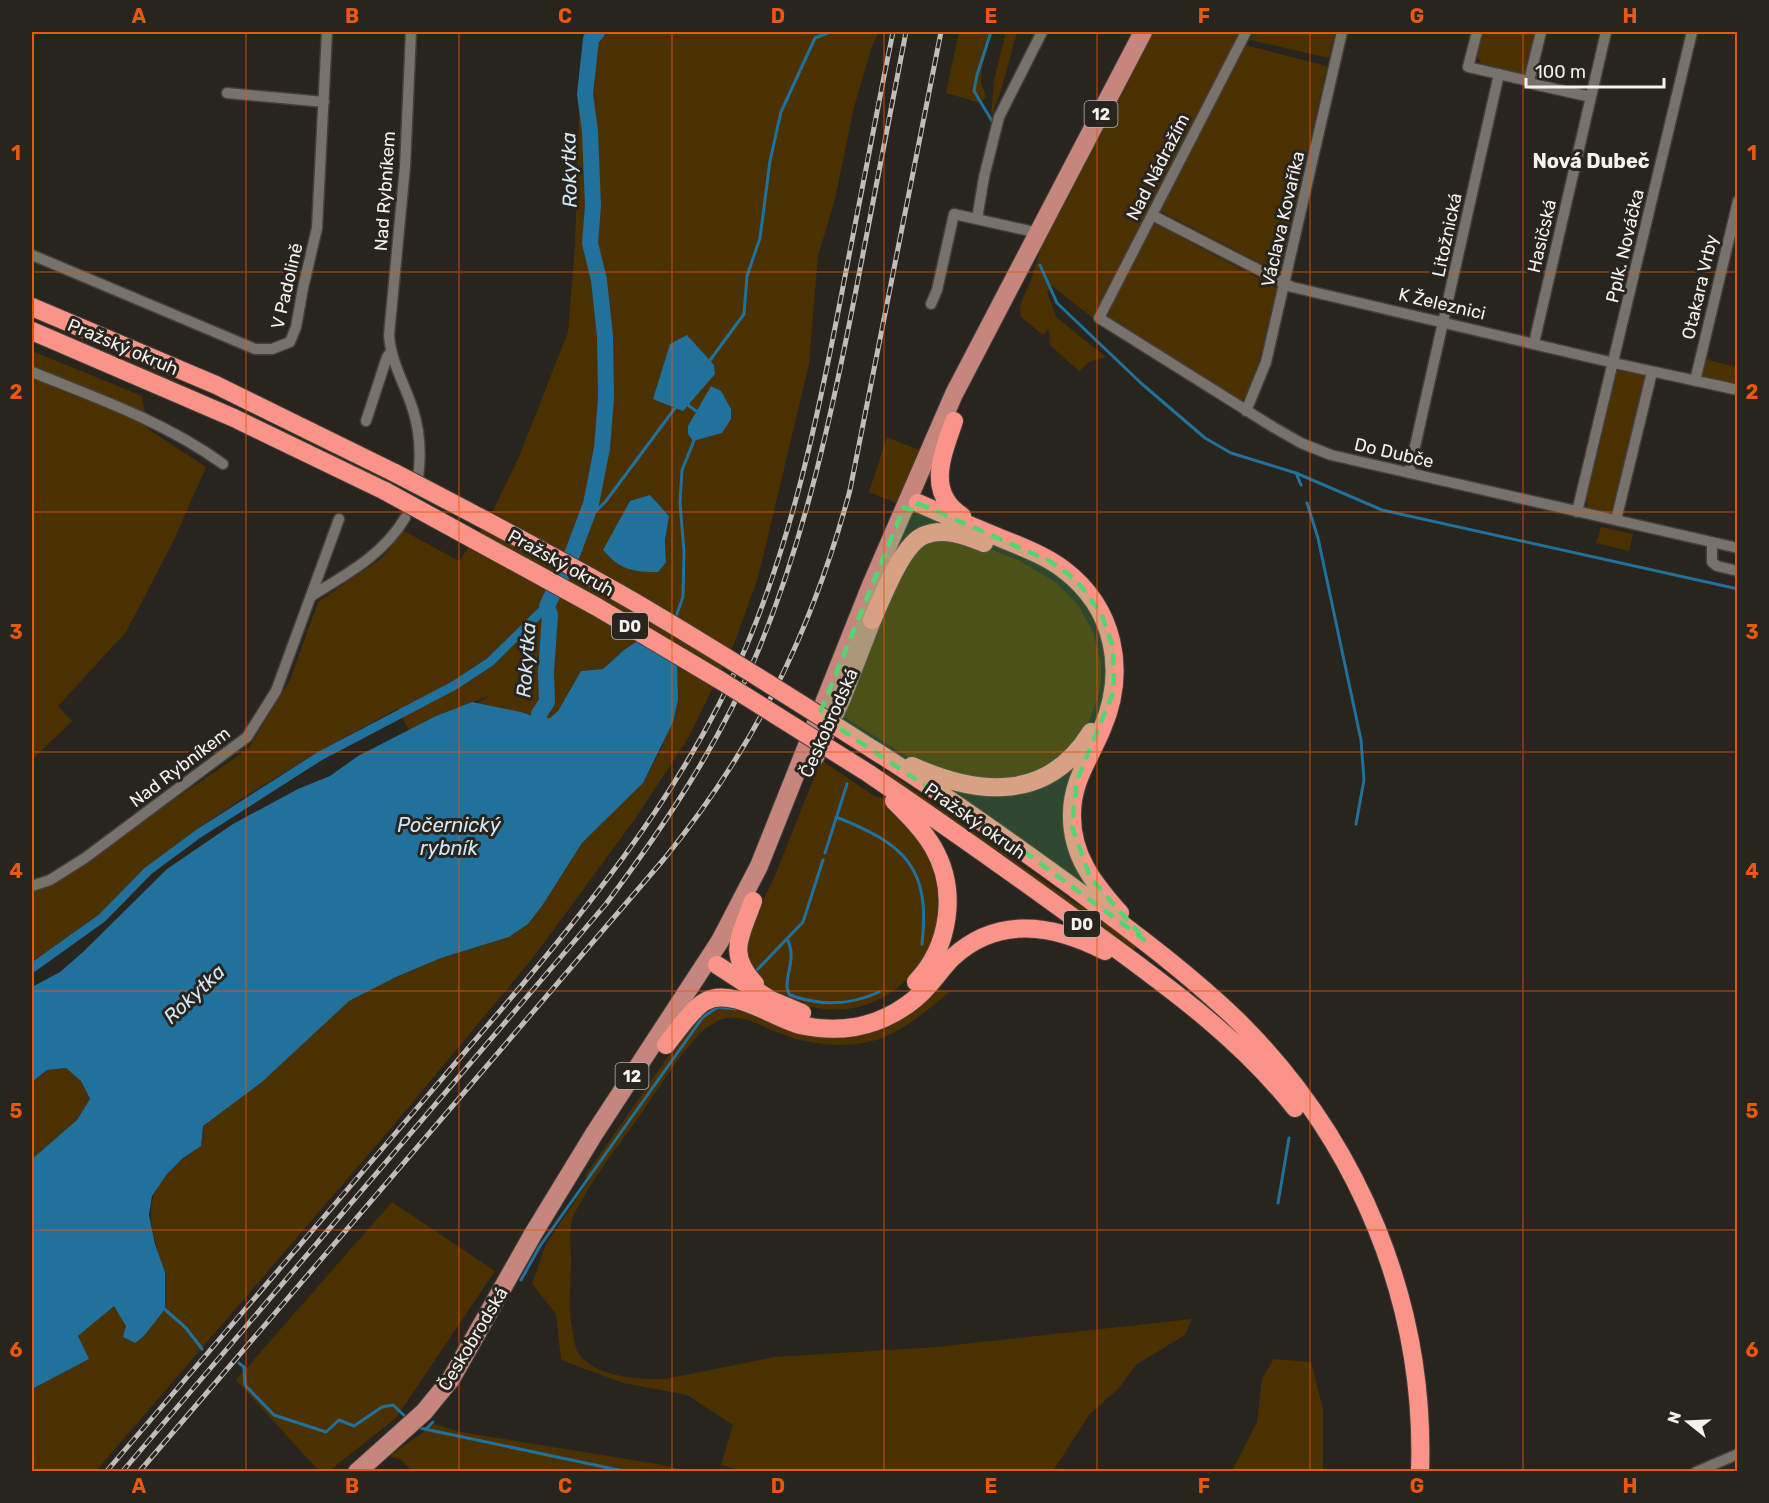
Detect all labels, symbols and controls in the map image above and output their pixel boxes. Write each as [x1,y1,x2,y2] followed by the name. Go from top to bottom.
[132,4,147,28] text: A
[345,4,359,28] text: B
[558,4,572,28] text: C
[771,4,785,28] text: D
[985,4,997,28] text: E
[1198,4,1210,28] text: F
[1410,4,1424,28] text: G
[1623,4,1637,28] text: H
[1526,51,1664,89] scale bar
[1535,61,1586,83] text: 100 m
[1084,101,1118,127] road number: 12
[1122,110,1194,224] street label: Nad Nádražím
[370,130,400,252] street label: Nad Rybníkem
[556,132,582,208] water label: Rokytka
[11,141,21,165] text: 1
[1747,141,1757,165] text: 1
[1257,149,1309,289] street label: Václava Kovaříka
[1532,149,1650,173] district label: Nová Dubeč
[1601,187,1649,305] street label: Pplk. Nováčka
[1427,191,1467,279] street label: Litožnická
[1523,197,1561,275] street label: Hasičská
[1677,232,1723,342] street label: Otakara Vrby
[266,241,308,331] street label: V Padolině
[1396,283,1488,325] street label: K Železnici
[64,314,182,380] street label: Pražský okruh
[10,380,23,404] text: 2
[1746,380,1759,404] text: 2
[1352,433,1436,473] street label: Do Dubče
[504,525,618,601] street label: Pražský okruh
[612,613,648,639] road number: D0
[9,620,23,644] text: 3
[1745,620,1759,644] text: 3
[511,621,541,699] water label: Rokytka
[795,665,863,781] street label: Českobrodská
[125,722,235,812] street label: Nad Rybníkem
[920,778,1030,864] street label: Pražský okruh
[397,813,502,860] water label: Počernický rybník
[9,859,23,883] text: 4
[1745,859,1759,883] text: 4
[1064,911,1100,937] road number: D0
[158,959,230,1029] water label: Rokytka
[616,1063,648,1089] road number: 12
[10,1099,23,1123] text: 5
[1746,1099,1759,1123] text: 5
[433,1283,513,1395] street label: Českobrodská
[9,1338,23,1362] text: 6
[1745,1338,1759,1362] text: 6
[1658,1392,1718,1452] north arrow
[1663,1409,1685,1426] text: N
[132,1474,147,1498] text: A
[345,1474,359,1498] text: B
[558,1474,572,1498] text: C
[771,1474,785,1498] text: D
[985,1474,997,1498] text: E
[1198,1474,1210,1498] text: F
[1410,1474,1424,1498] text: G
[1623,1474,1637,1498] text: H

